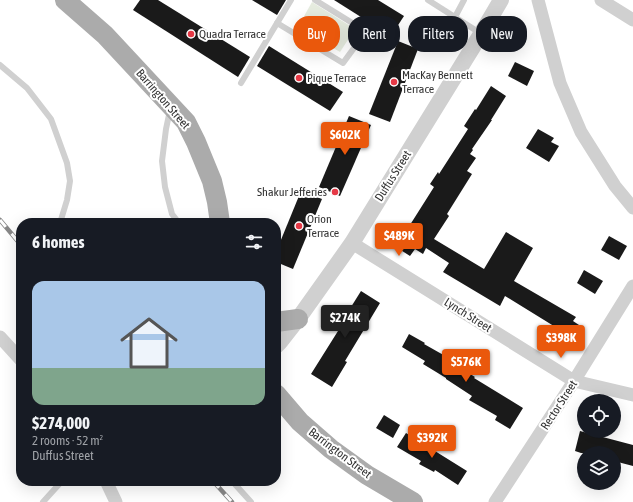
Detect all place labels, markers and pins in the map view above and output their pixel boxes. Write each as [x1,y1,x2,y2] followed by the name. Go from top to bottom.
[199,27,266,41] place label: Quadra Terrace
[186,29,196,39] marker: Quadra Terrace
[402,68,474,96] place label: MacKay Bennett Terrace
[307,71,366,85] place label: Pique Terrace
[294,73,304,83] marker: Pique Terrace
[389,77,399,87] marker: MacKay Bennett Terrace
[317,122,373,156] pin: $602K
[257,185,327,199] place label: Shakur Jefferies
[330,187,340,197] marker: Shakur Jefferies
[307,212,339,240] place label: Orion Terrace
[294,221,304,231] marker: Orion Terrace
[371,223,427,257] pin: $489K
[317,305,373,339] pin: $274K
[533,325,589,359] pin: $398K
[438,349,494,383] pin: $576K
[404,425,460,459] pin: $392K

